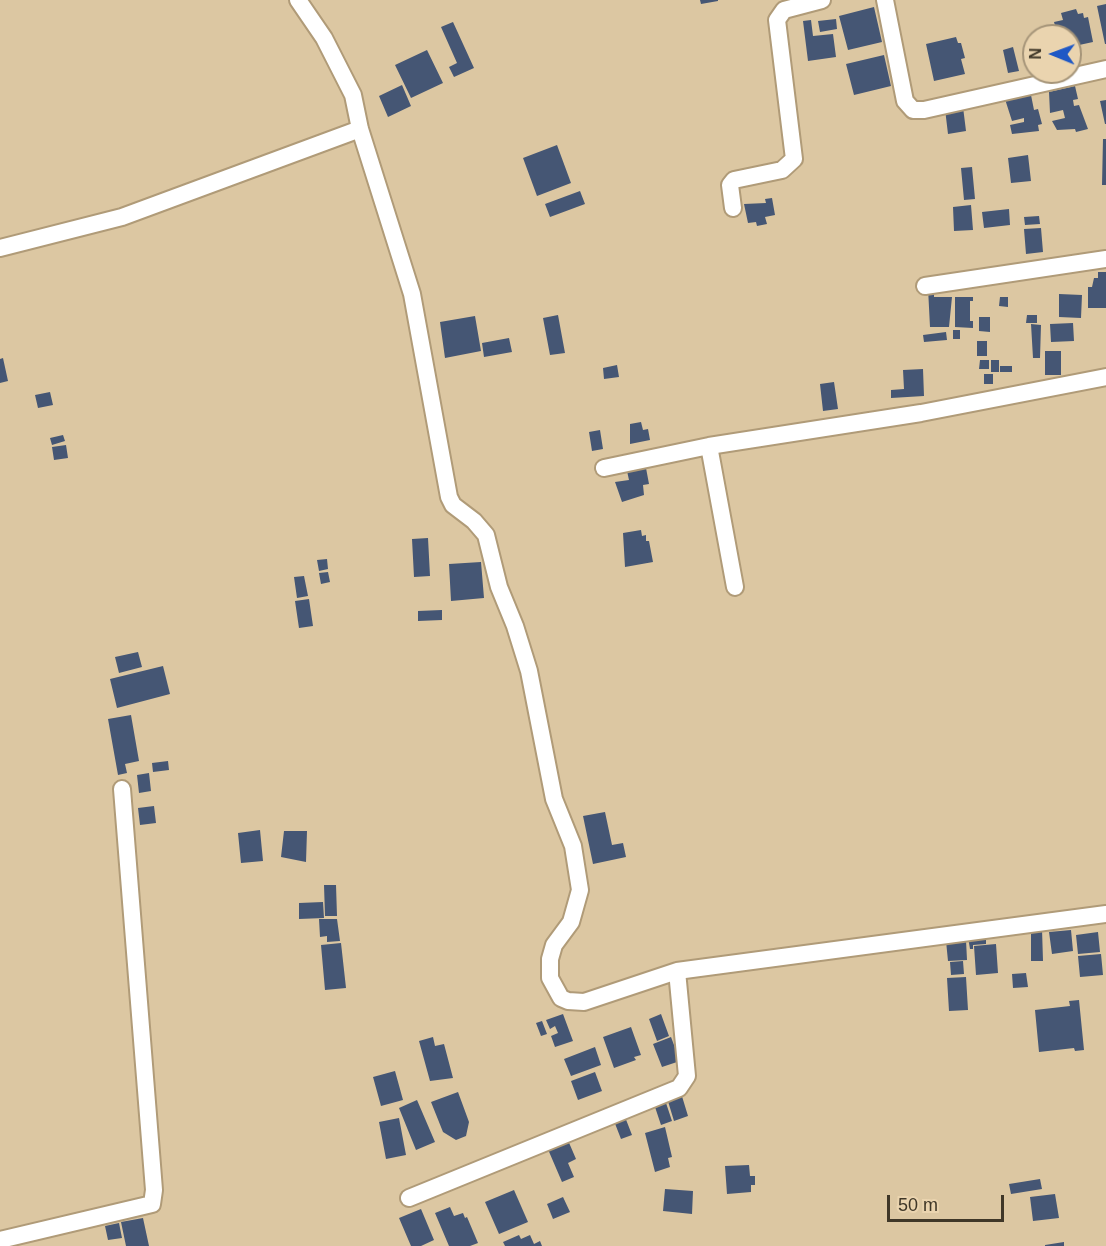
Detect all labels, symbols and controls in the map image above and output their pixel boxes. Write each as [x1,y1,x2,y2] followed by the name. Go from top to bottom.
[1022,24,1082,84] north arrow
[1027,48,1044,60] text: N
[890,1183,1007,1221] scale bar
[898,1195,938,1215] text: 50 m

